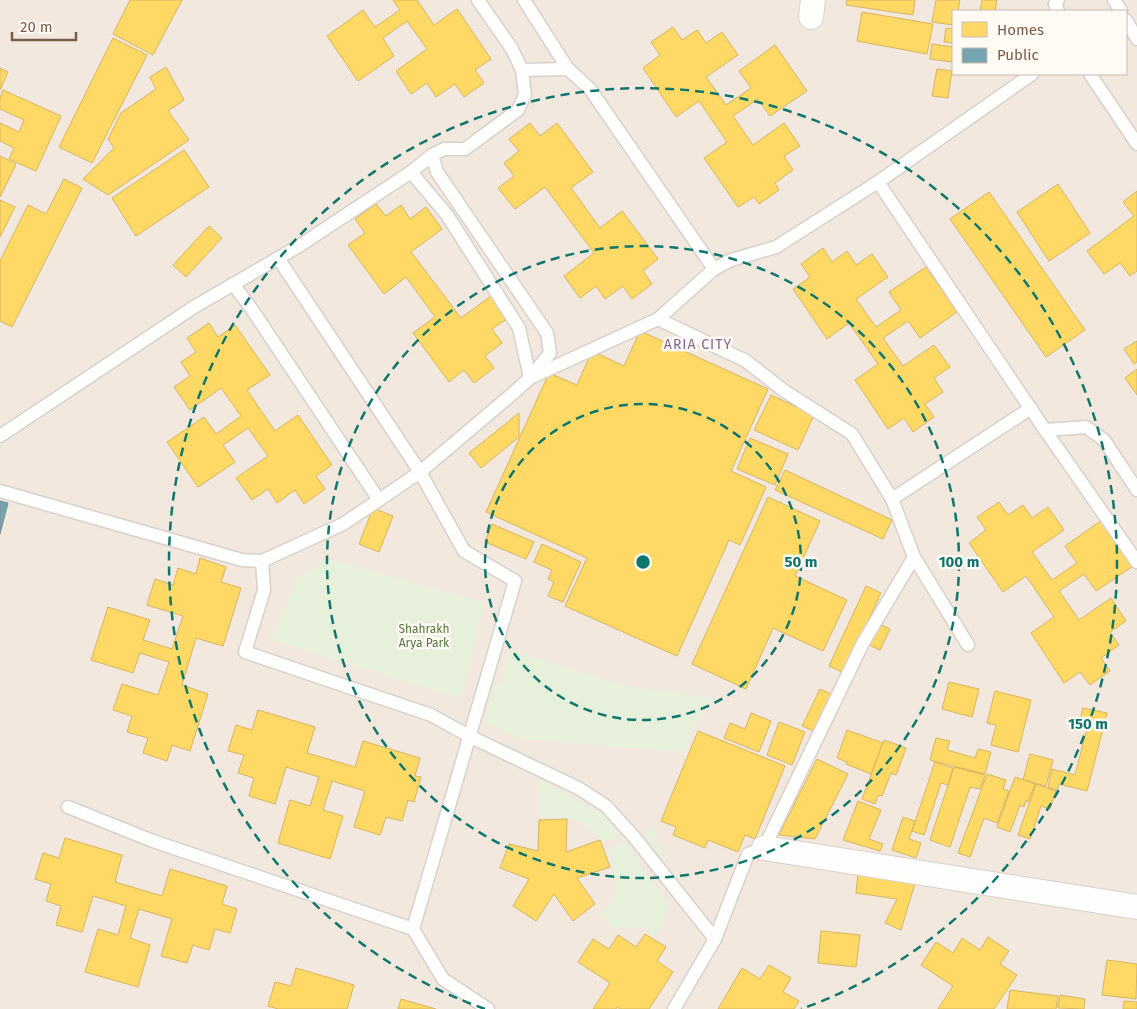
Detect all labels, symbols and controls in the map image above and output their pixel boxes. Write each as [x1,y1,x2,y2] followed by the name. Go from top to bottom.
[12,10,76,42] scale bar
[952,10,1127,75] legend
[20,18,53,36] text: 20 m
[997,21,1044,39] text: Homes
[997,46,1039,64] text: Public
[664,336,732,353] district label: ARIA CITY
[634,553,652,571] centre of rings
[784,553,818,571] text: 50 m
[939,553,979,571] text: 100 m
[398,622,450,650] park label: Shahrakh Arya Park
[1068,715,1108,733] text: 150 m

